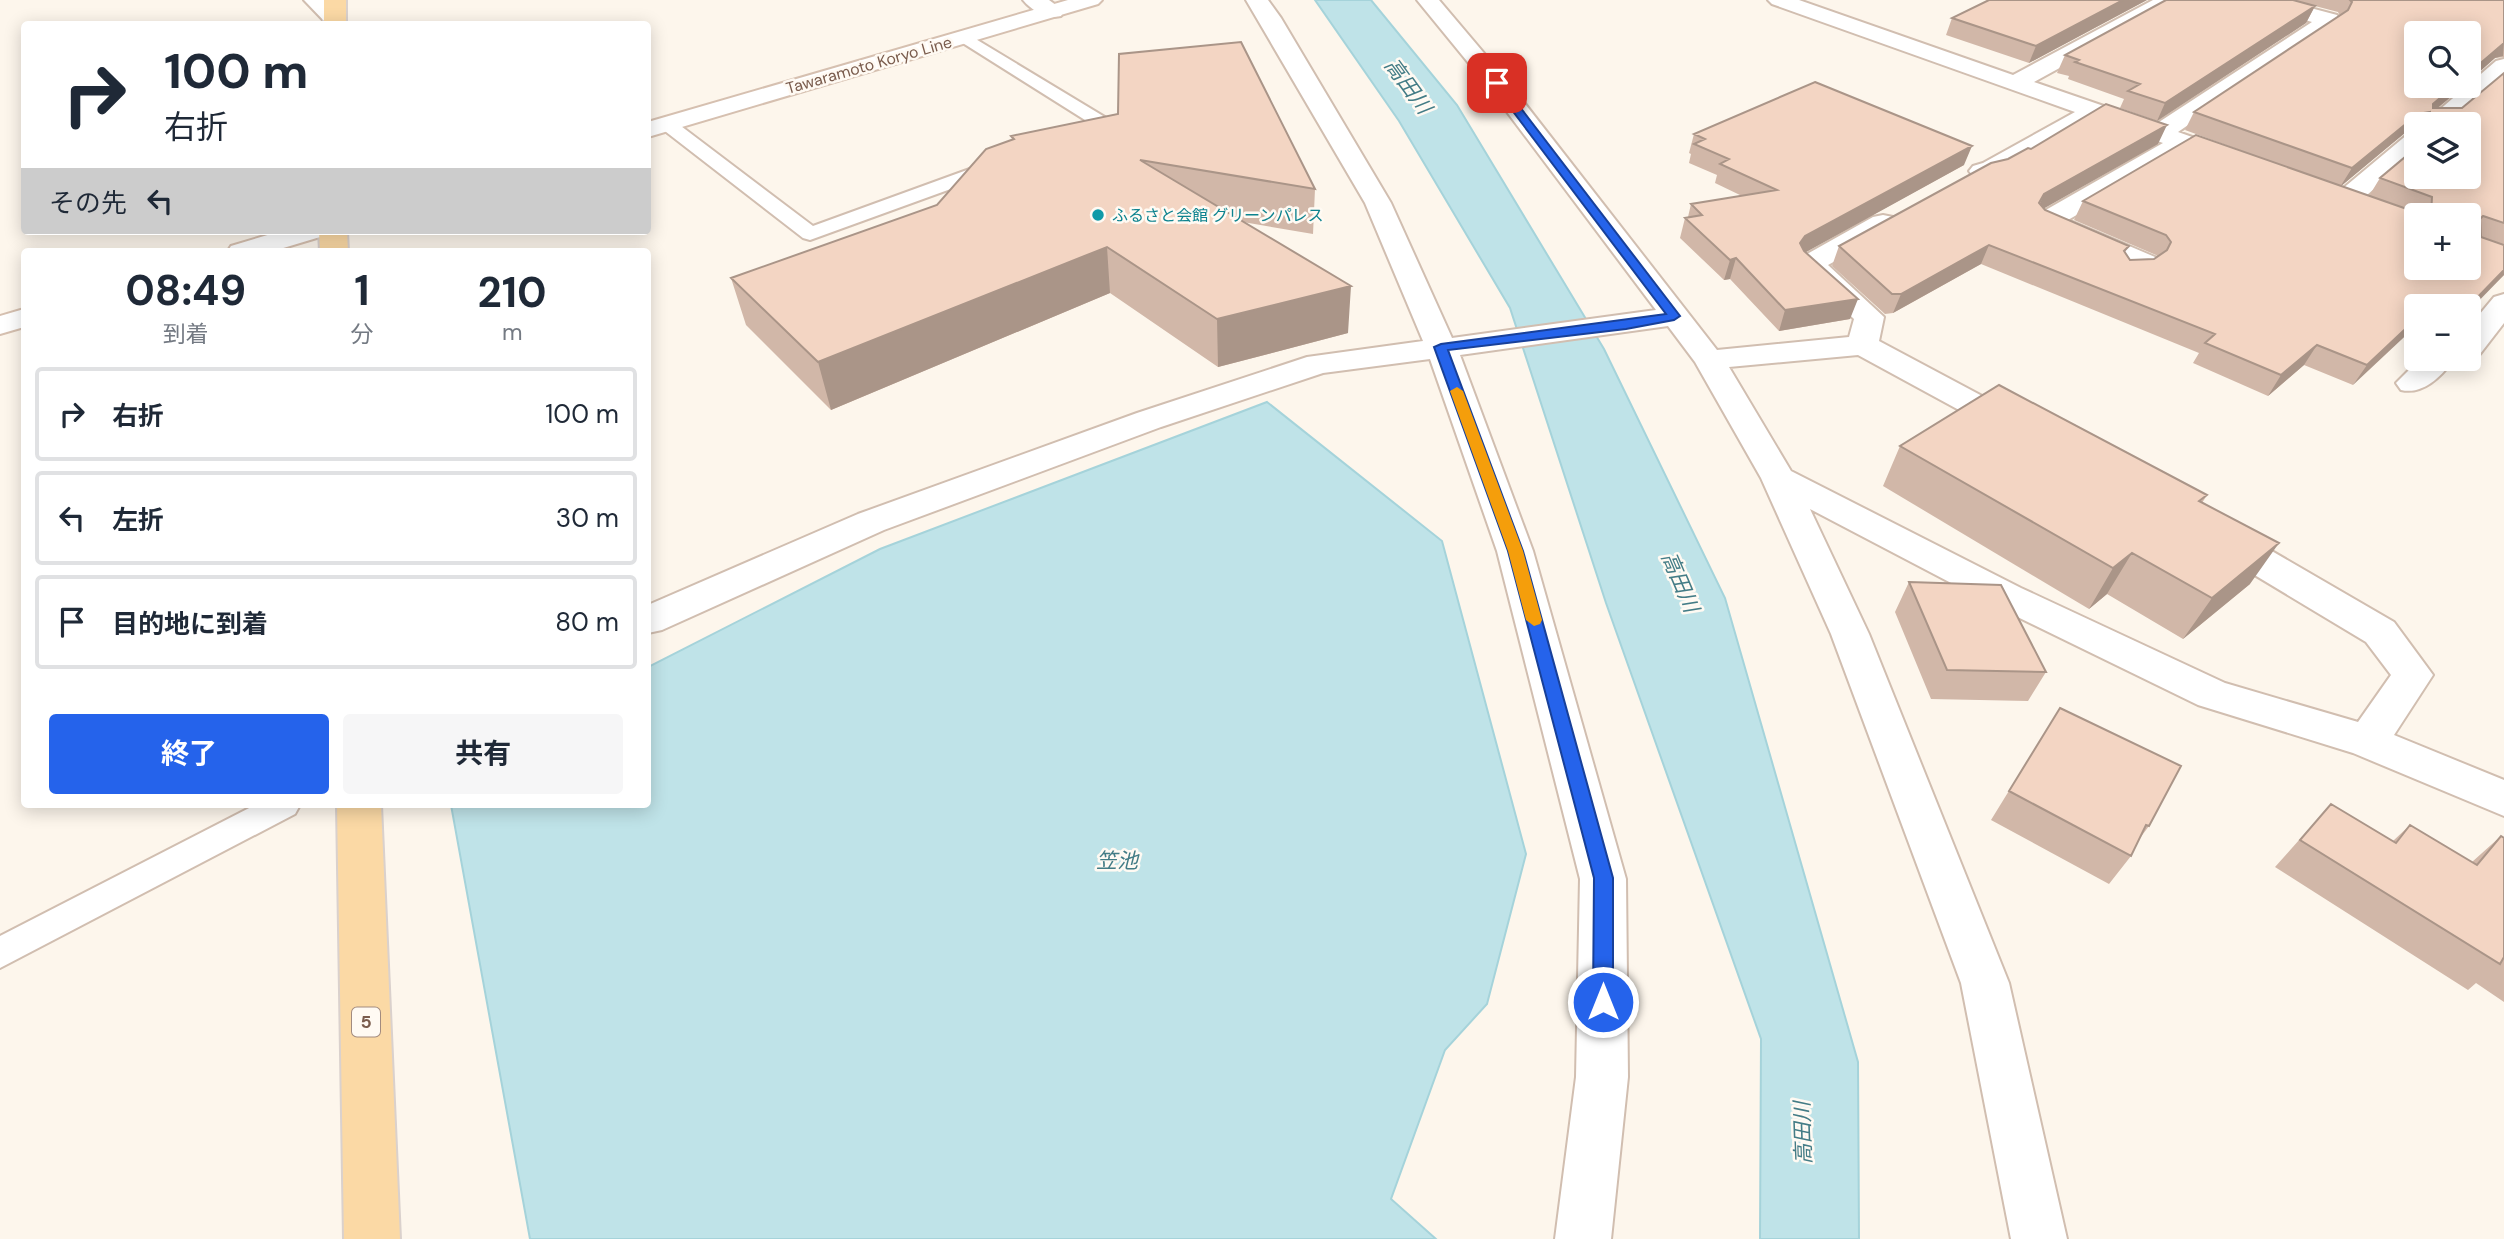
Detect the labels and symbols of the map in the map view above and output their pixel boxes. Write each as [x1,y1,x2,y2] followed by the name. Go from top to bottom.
[784,31,954,99] street label: Tawaramoto Koryo Line
[1378,52,1439,121] water label: 高田川
[1467,53,1527,113] pin
[1112,205,1323,226] place label: ふるさと会館 グリーンパレス
[1090,207,1106,223] marker: ふるさと会館 グリーンパレス
[1655,548,1706,618] water label: 高田川
[1096,847,1140,875] water label: 笠池
[1566,965,1640,1039] position arrow
[352,1007,380,1036] road number: 5
[1788,1099,1818,1165] water label: 高田川

